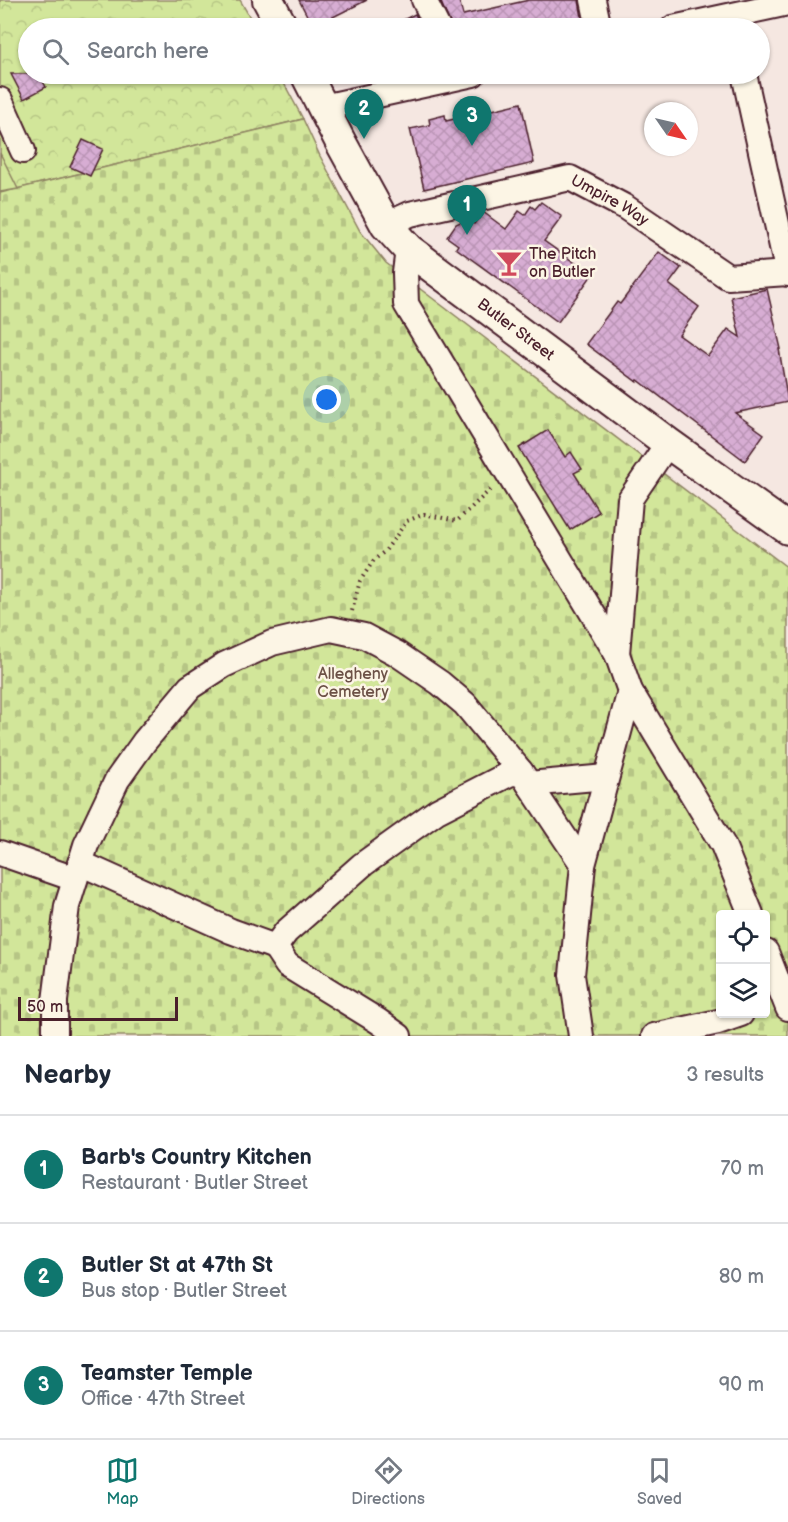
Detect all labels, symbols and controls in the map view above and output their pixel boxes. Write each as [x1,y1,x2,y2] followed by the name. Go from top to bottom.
[18,18,770,84] search box
[39,35,72,68] icon: search
[87,38,209,65] text: Search here
[344,90,384,139] pin: 2
[452,96,492,146] pin: 3
[644,102,698,156] north arrow
[568,171,653,230] street label: Umpire Way
[448,186,486,235] pin: 1
[529,245,597,282] place label: The Pitch on Butler
[494,248,524,278] bar icon: The Pitch on Butler
[473,294,558,364] street label: Butler Street
[312,385,341,414] your location
[317,665,389,702] park label: Allegheny Cemetery
[716,910,770,1018] map controls
[716,910,770,964] button: locate
[716,964,770,1018] button: layers
[18,994,178,1022] scale bar
[27,998,63,1017] text: 50 m
[24,1060,111,1091] text: Nearby
[686,1063,764,1087] text: 3 results
[81,1144,312,1171] text: Barb's Country Kitchen
[39,1157,48,1181] text: 1
[720,1157,764,1181] text: 70 m
[81,1171,308,1195] text: Restaurant · Butler Street
[81,1252,273,1279] text: Butler St at 47th St
[38,1265,49,1289] text: 2
[719,1265,764,1289] text: 80 m
[81,1279,287,1303] text: Bus stop · Butler Street
[81,1360,253,1387] text: Teamster Temple
[38,1373,49,1397] text: 3
[719,1373,764,1397] text: 90 m
[81,1387,245,1411] text: Office · 47th Street
[106,1454,139,1509] tab: Map
[351,1454,425,1509] tab: Directions
[637,1454,682,1509] tab: Saved

